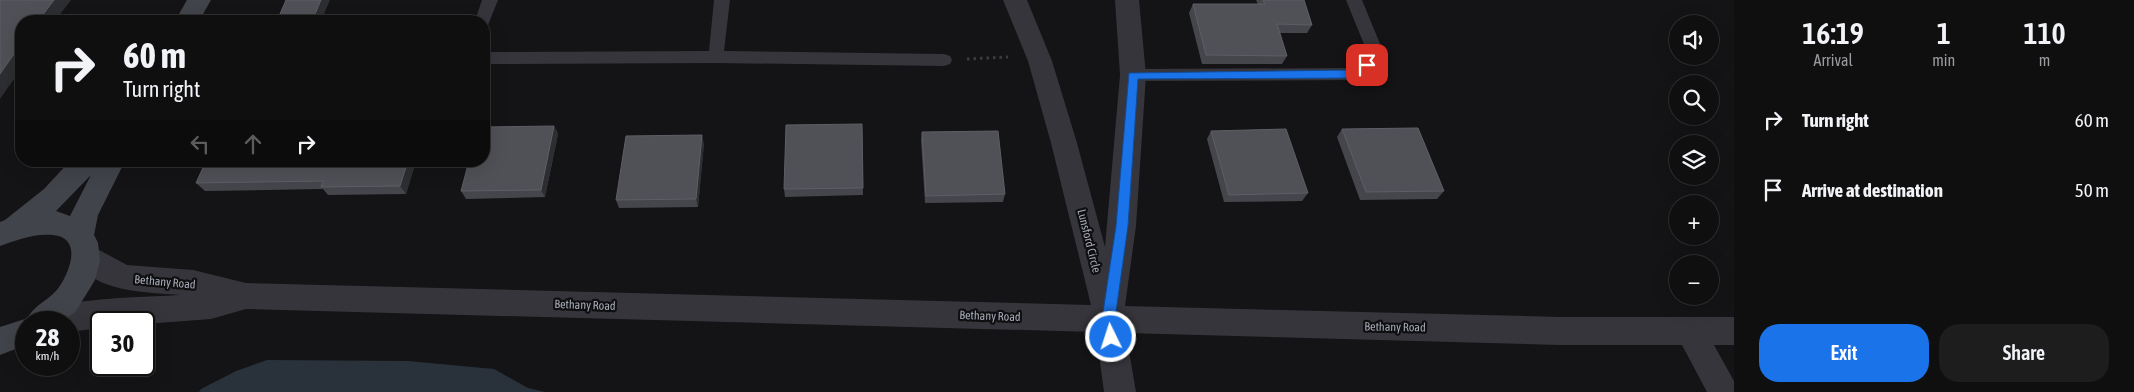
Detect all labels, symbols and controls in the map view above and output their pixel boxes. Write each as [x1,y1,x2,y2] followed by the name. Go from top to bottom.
[1669,15,1719,305] map controls
[1669,15,1719,65] button: sound
[1802,16,1864,50] text: 16:19
[1937,16,1951,50] text: 1
[2023,16,2066,50] text: 110
[40,35,105,100] icon: right
[123,35,186,75] text: 60 m
[1346,44,1388,86] pin
[1353,51,1381,79] icon: arrive
[1814,51,1853,69] text: Arrival
[1932,51,1955,69] text: min
[2039,51,2050,69] text: m
[1669,75,1719,125] button: search
[123,76,200,102] text: Turn right
[1759,106,1787,134] icon: right
[1802,109,1869,131] text: Turn right
[2075,109,2109,131] text: 60 m
[186,130,214,158] icon: left
[239,130,267,158] icon: ahead
[292,130,320,158] icon: right
[1669,135,1719,185] button: layers
[1759,176,1787,204] icon: arrive
[1802,179,1943,201] text: Arrive at destination
[2075,179,2109,201] text: 50 m
[1669,195,1719,245] button: +
[1074,208,1104,274] street label: Lunsford Circle
[1669,255,1719,305] button: −
[134,272,196,292] street label: Bethany Road
[554,297,616,313] street label: Bethany Road
[959,308,1021,324] street label: Bethany Road
[1084,310,1136,362] position arrow
[90,311,155,376] speed limit sign: 30
[1364,319,1426,335] street label: Bethany Road
[36,323,59,351] text: 28
[1759,324,1929,382] button: Exit
[1939,324,2109,382] button: Share
[36,349,59,363] text: km/h

